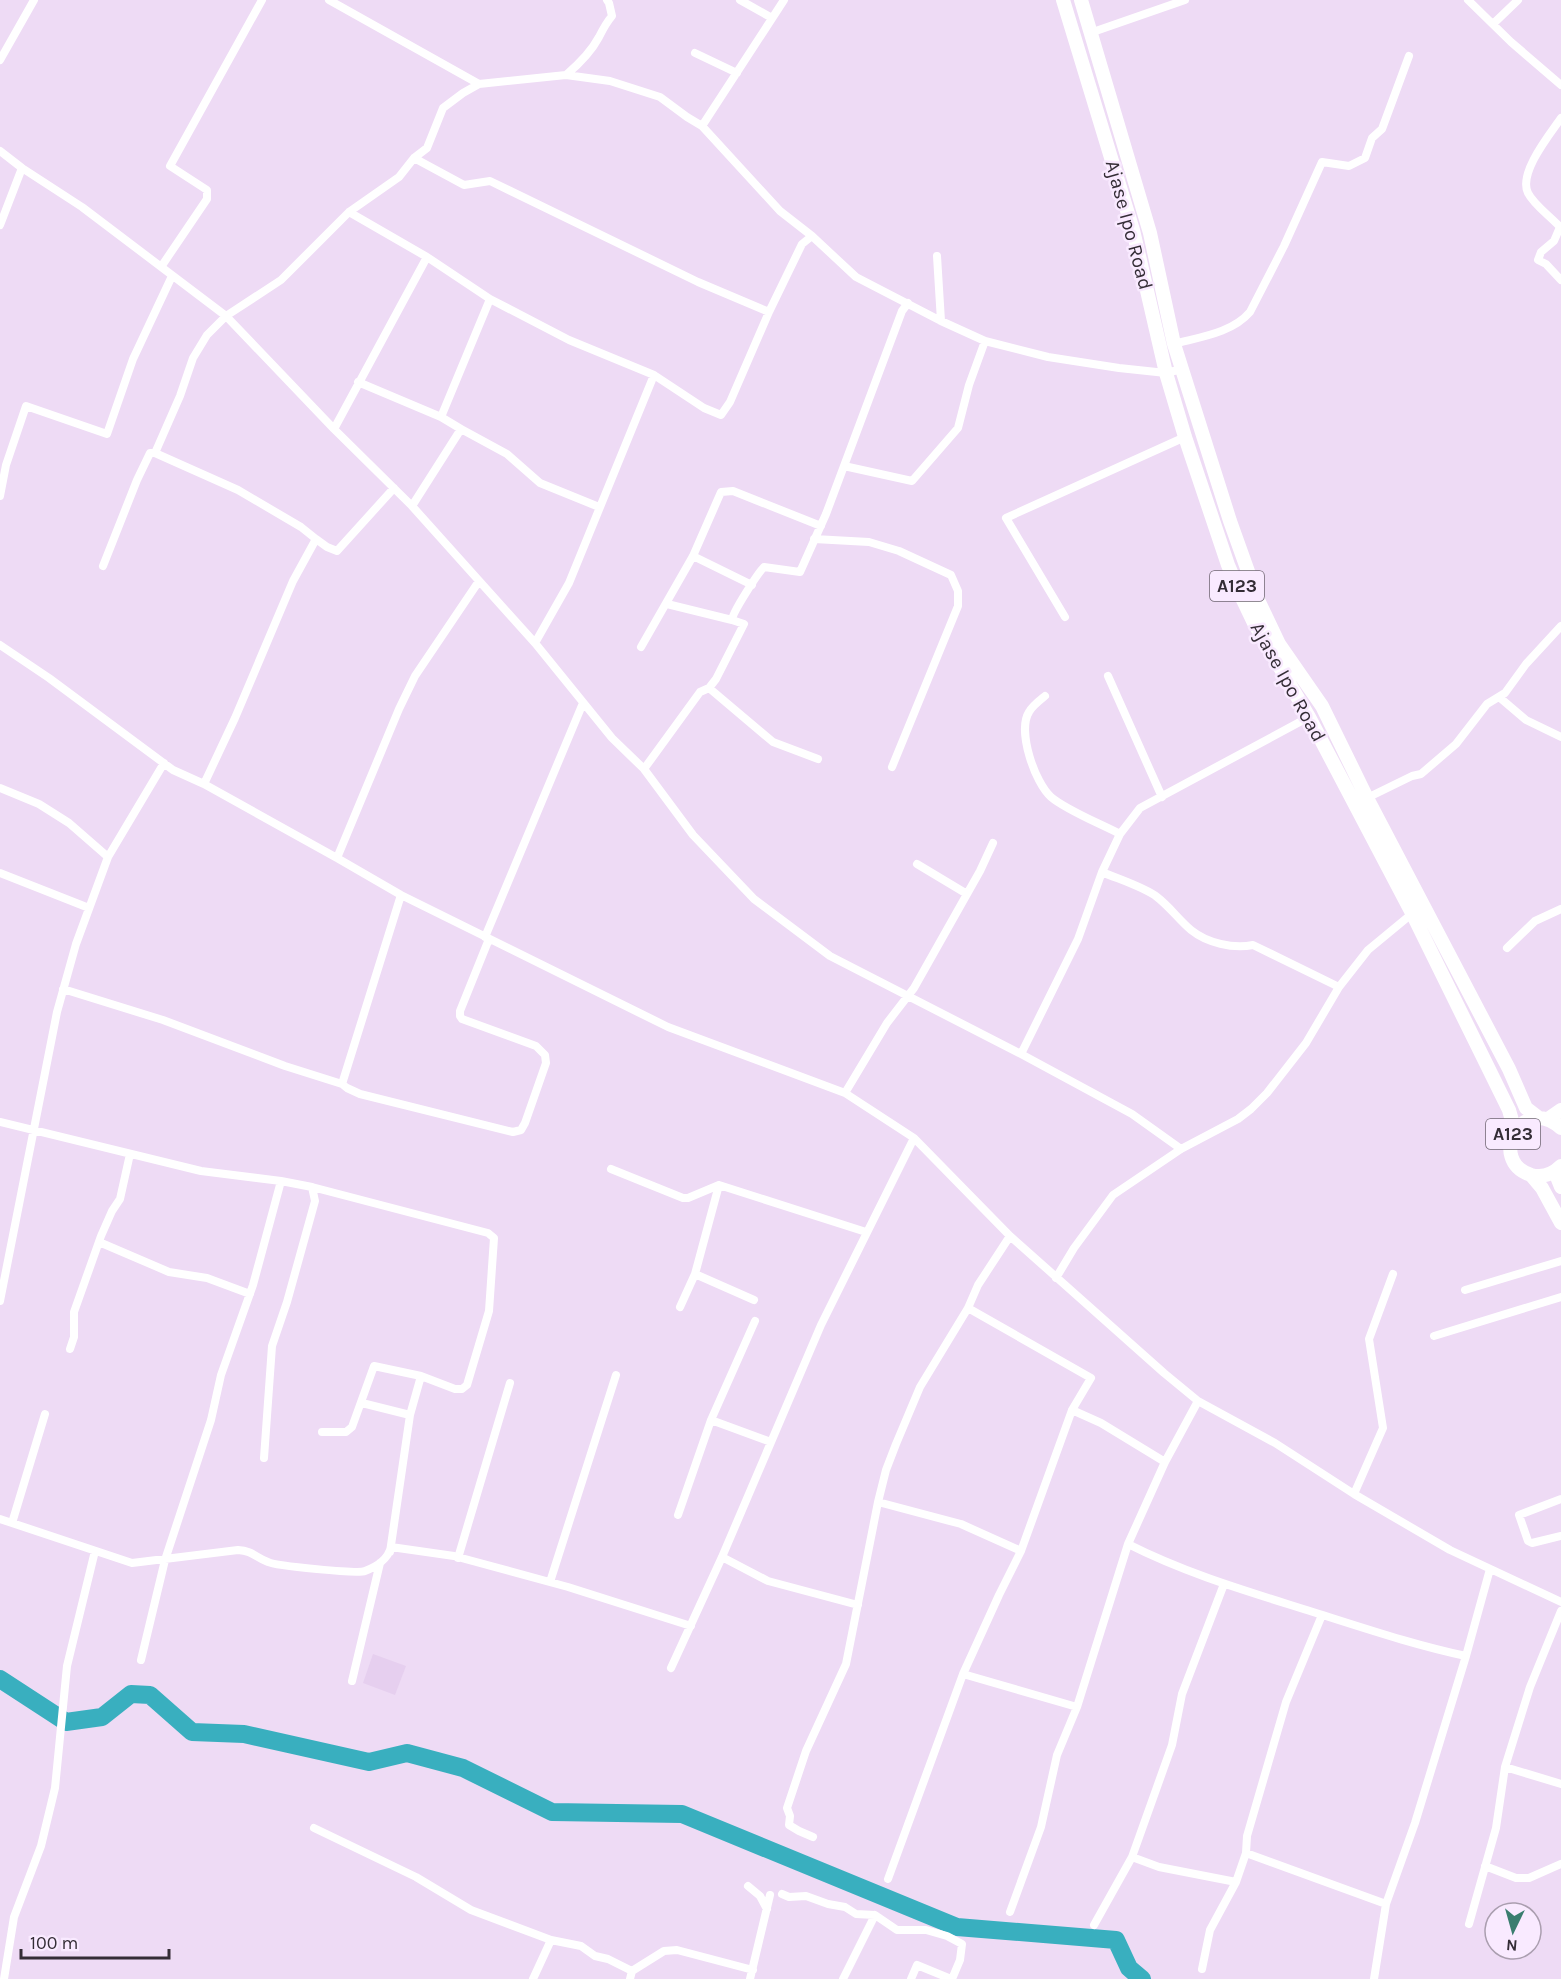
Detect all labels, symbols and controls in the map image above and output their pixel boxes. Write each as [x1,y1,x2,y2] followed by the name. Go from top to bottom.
[1101,158,1157,292] street label: Ajase Ipo Road
[1210,571,1264,601] road number: A123
[1246,618,1330,746] street label: Ajase Ipo Road
[1486,1119,1540,1149] road number: A123
[1483,1901,1543,1961] north arrow
[21,1922,170,1960] scale bar
[30,1932,78,1954] text: 100 m
[1505,1935,1518,1955] text: N

